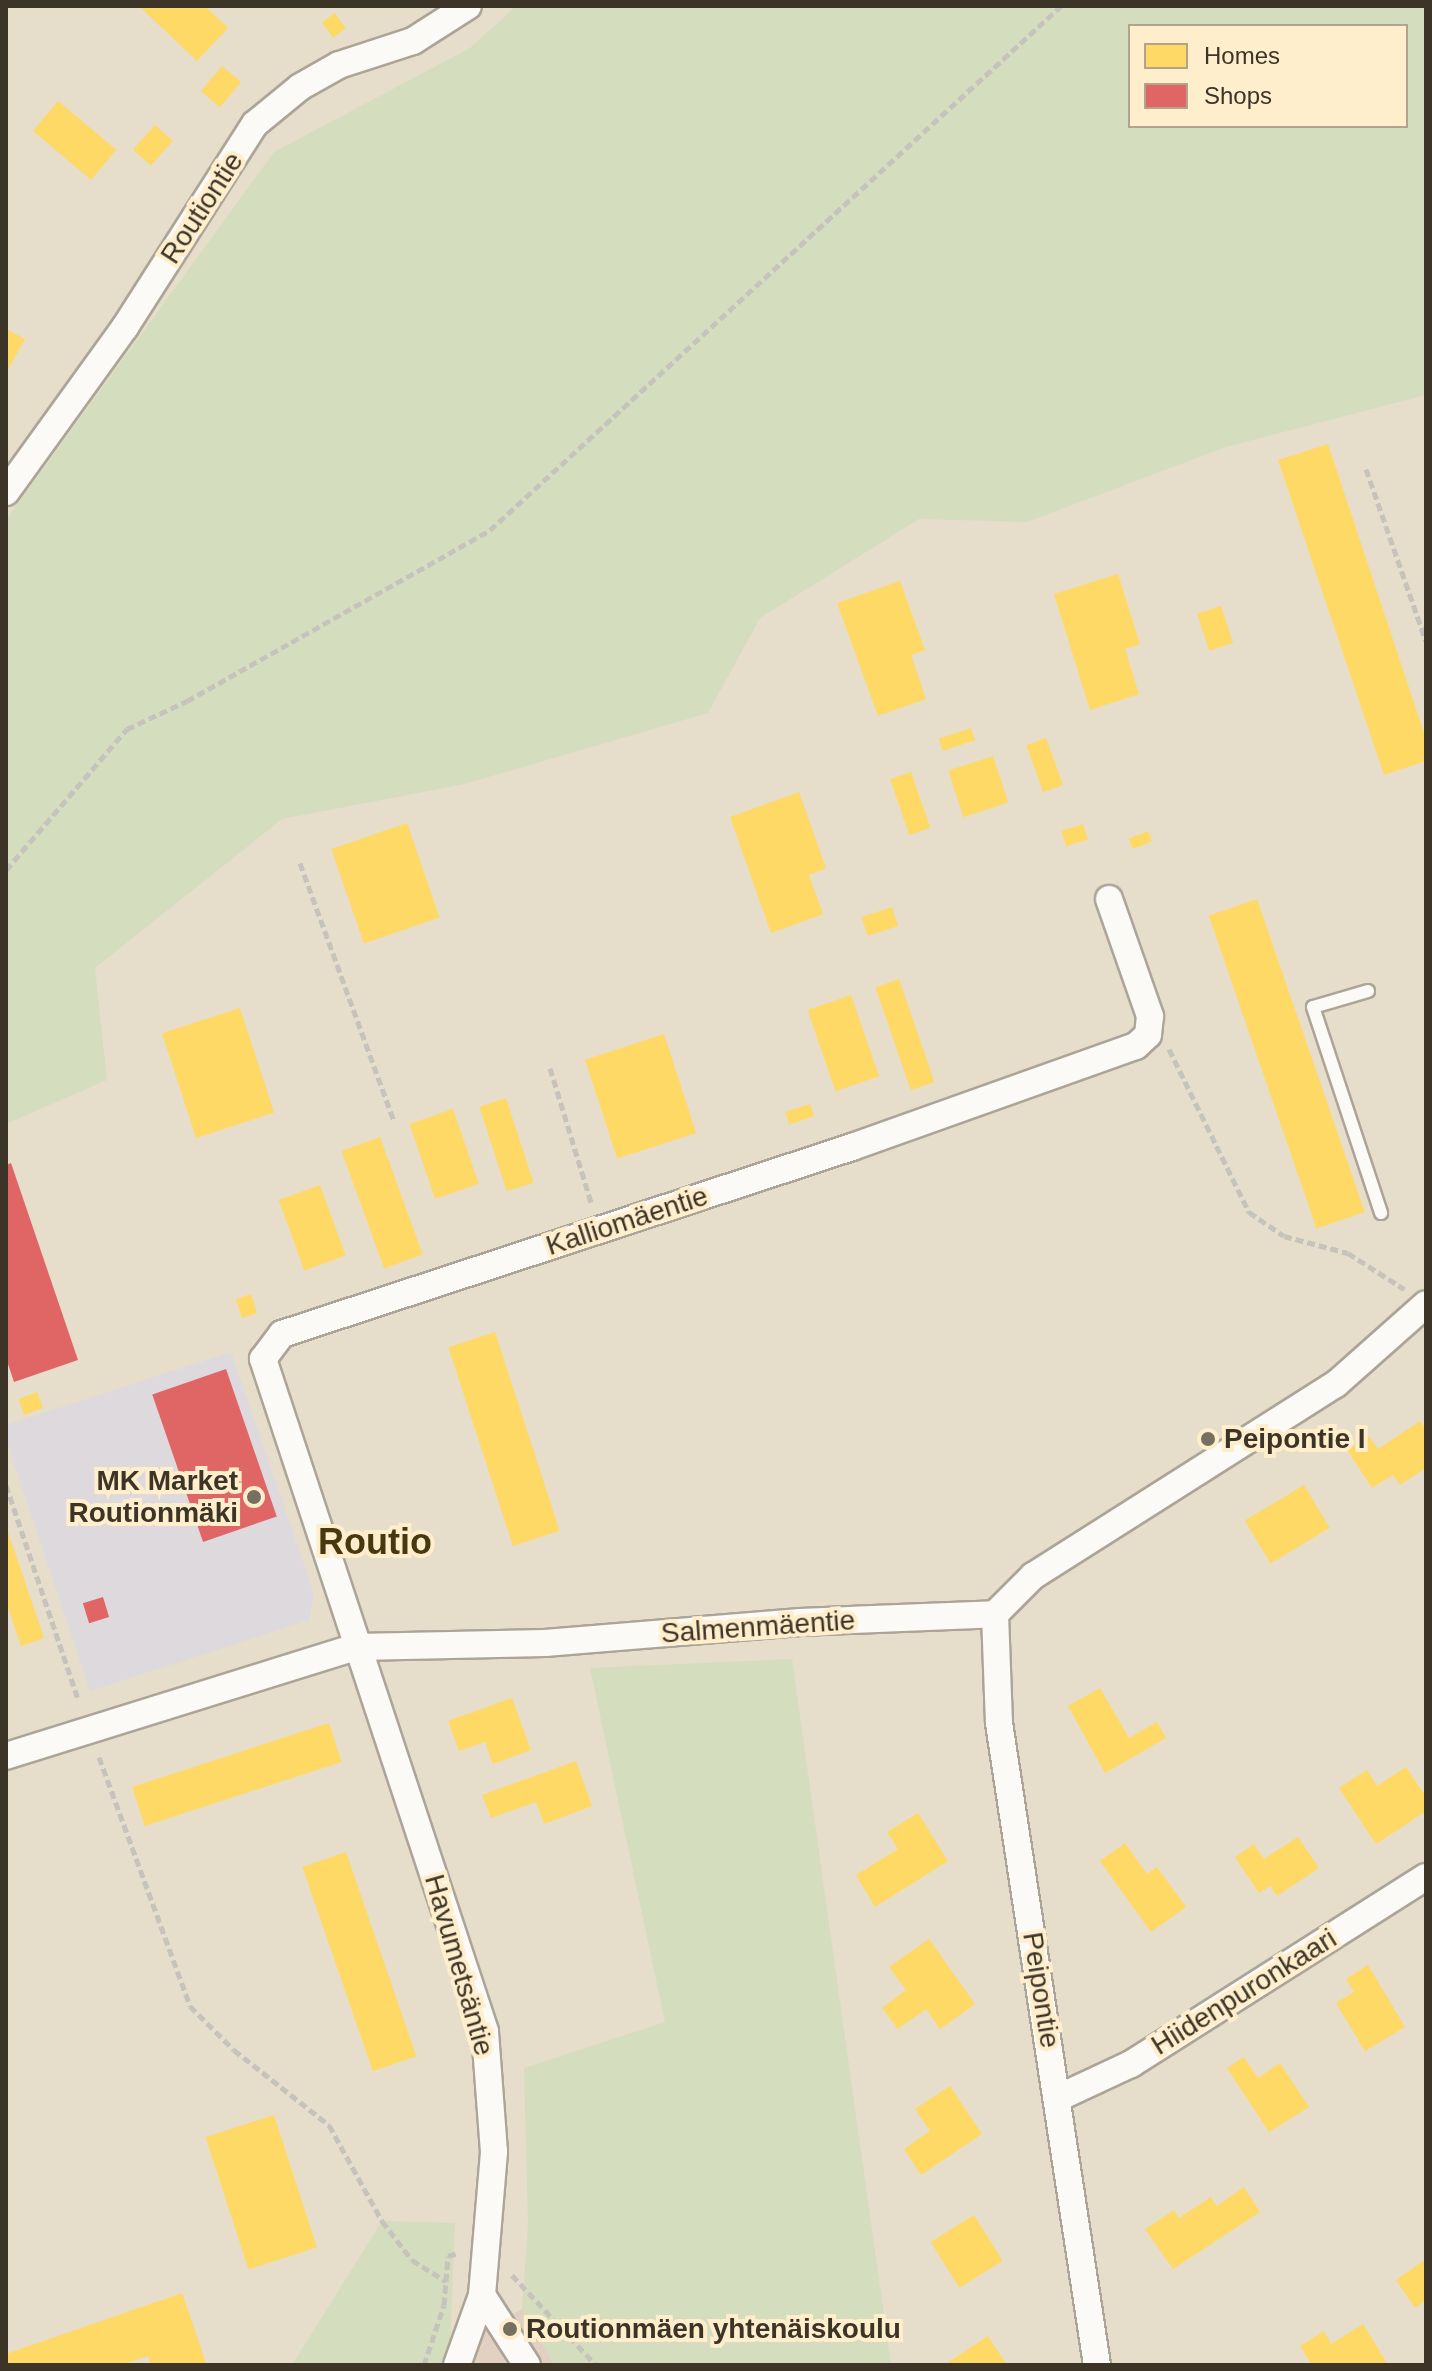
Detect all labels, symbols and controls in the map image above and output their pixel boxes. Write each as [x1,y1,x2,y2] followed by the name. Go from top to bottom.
[1128,24,1408,128] legend
[1204,42,1280,69] text: Homes
[1204,82,1272,109] text: Shops
[154,146,250,270] street label: Routiontie
[542,1179,712,1263] street label: Kalliomäentie
[1224,1422,1366,1456] place label: Peipontie I
[1199,1430,1217,1448] marker: Peipontie I
[68,1464,238,1530] place label: MK Market Routionmäki
[245,1488,263,1506] marker: MK Market Routionmäki
[318,1520,432,1564] district label: Routio
[660,1603,856,1651] street label: Salmenmäentie
[417,1871,501,2059] street label: Havumetsäntie
[1145,1922,1343,2062] street label: Hiidenpuronkaari
[1015,1930,1067,2050] street label: Peipontie
[526,2312,901,2346] place label: Routionmäen yhtenäiskoulu
[501,2320,519,2338] marker: Routionmäen yhtenäiskoulu

